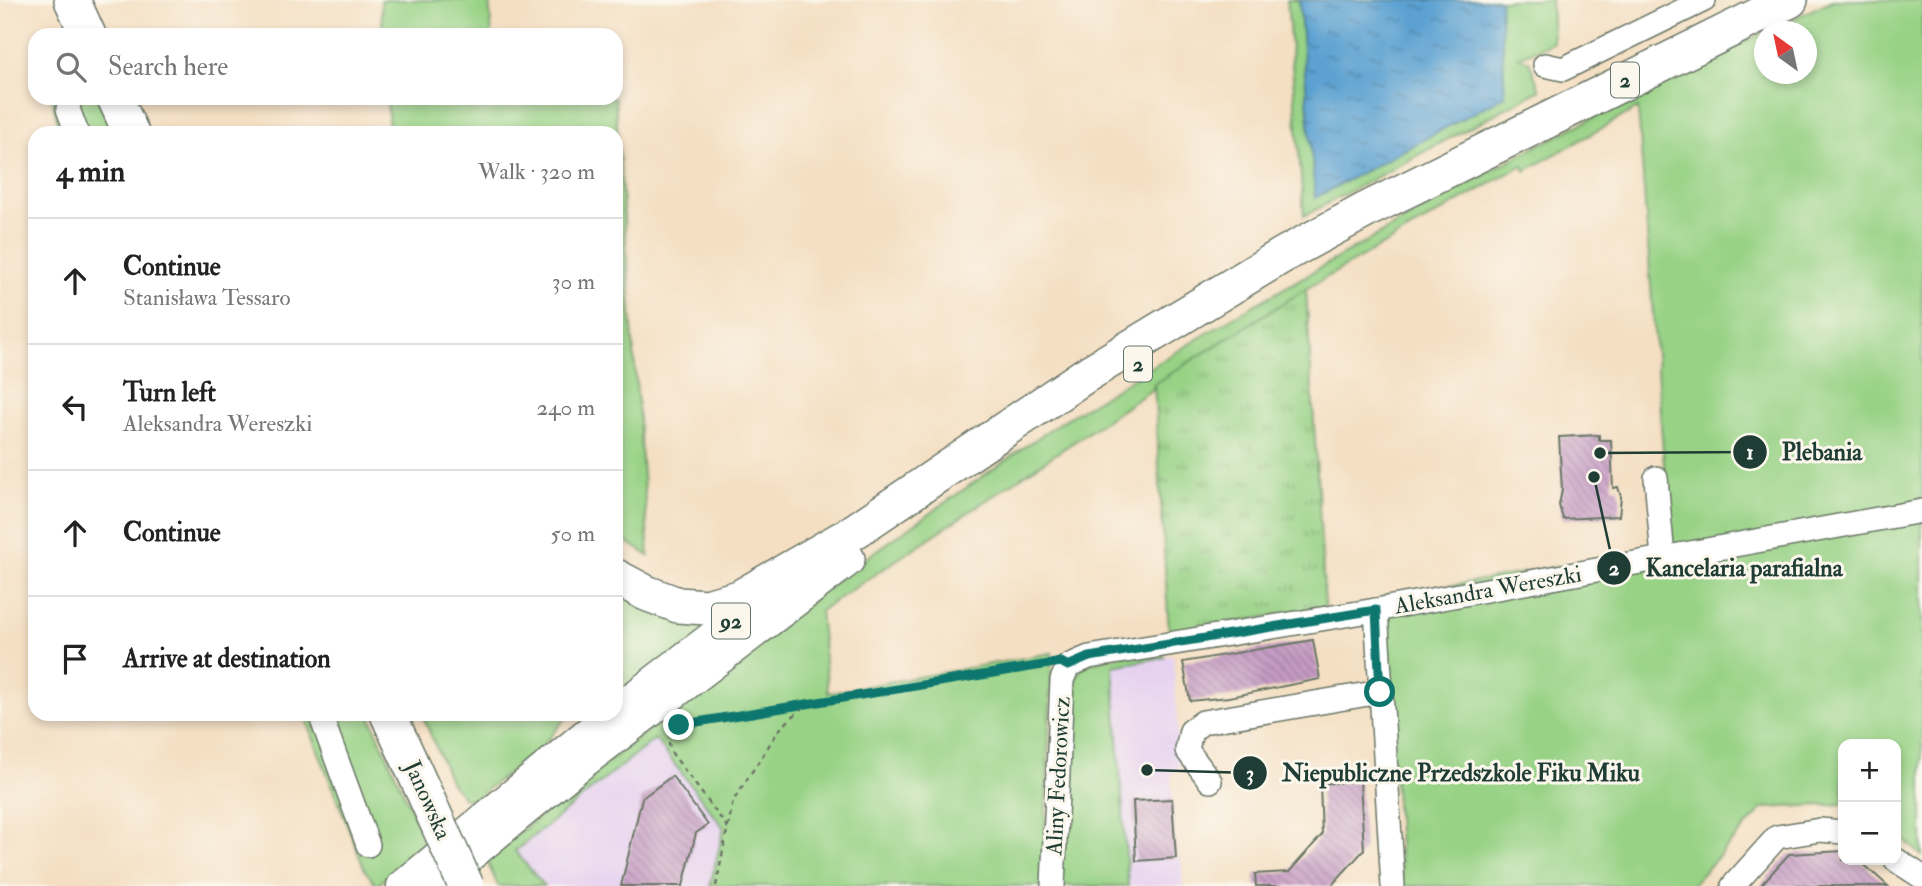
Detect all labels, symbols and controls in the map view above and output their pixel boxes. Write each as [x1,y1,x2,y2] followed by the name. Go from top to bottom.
[1754,21,1817,84] north arrow
[28,28,623,105] search box
[52,48,90,86] icon: search
[108,51,228,83] text: Search here
[1611,62,1639,98] road number: 2
[56,153,125,190] text: 4 min
[478,157,595,186] text: Walk · 320 m
[123,251,221,283] text: Continue
[56,262,94,300] icon: ahead
[552,267,595,296] text: 30 m
[123,283,291,312] text: Stanisława Tessaro
[1124,346,1152,382] road number: 2
[123,377,216,409] text: Turn left
[56,388,94,426] icon: left
[536,393,595,422] text: 240 m
[123,409,312,438] text: Aleksandra Wereszki
[1733,429,1876,474] callout: Plebania
[1782,437,1863,468] text: Plebania
[1746,439,1754,466] text: 1
[56,514,94,552] icon: ahead
[123,517,221,549] text: Continue
[551,519,595,548] text: 50 m
[1597,545,1857,590] callout: Kancelaria parafialna
[1645,553,1844,584] text: Kancelaria parafialna
[1609,555,1620,582] text: 2
[1391,559,1584,621] street label: Aleksandra Wereszki
[712,604,750,638] road number: 92
[56,640,94,678] icon: arrive
[123,643,331,675] text: Arrive at destination
[1364,676,1395,707] route start
[1039,696,1077,857] street label: Aliny Fedorowicz
[663,709,694,740] route end
[1838,739,1901,865] map controls
[1838,739,1901,802] button: +
[1233,750,1654,795] callout: Niepubliczne Przedszkole Fiku Miku
[397,755,458,844] street label: Janowska
[1281,758,1641,789] text: Niepubliczne Przedszkole Fiku Miku
[1246,760,1254,787] text: 3
[1838,802,1901,865] button: −

